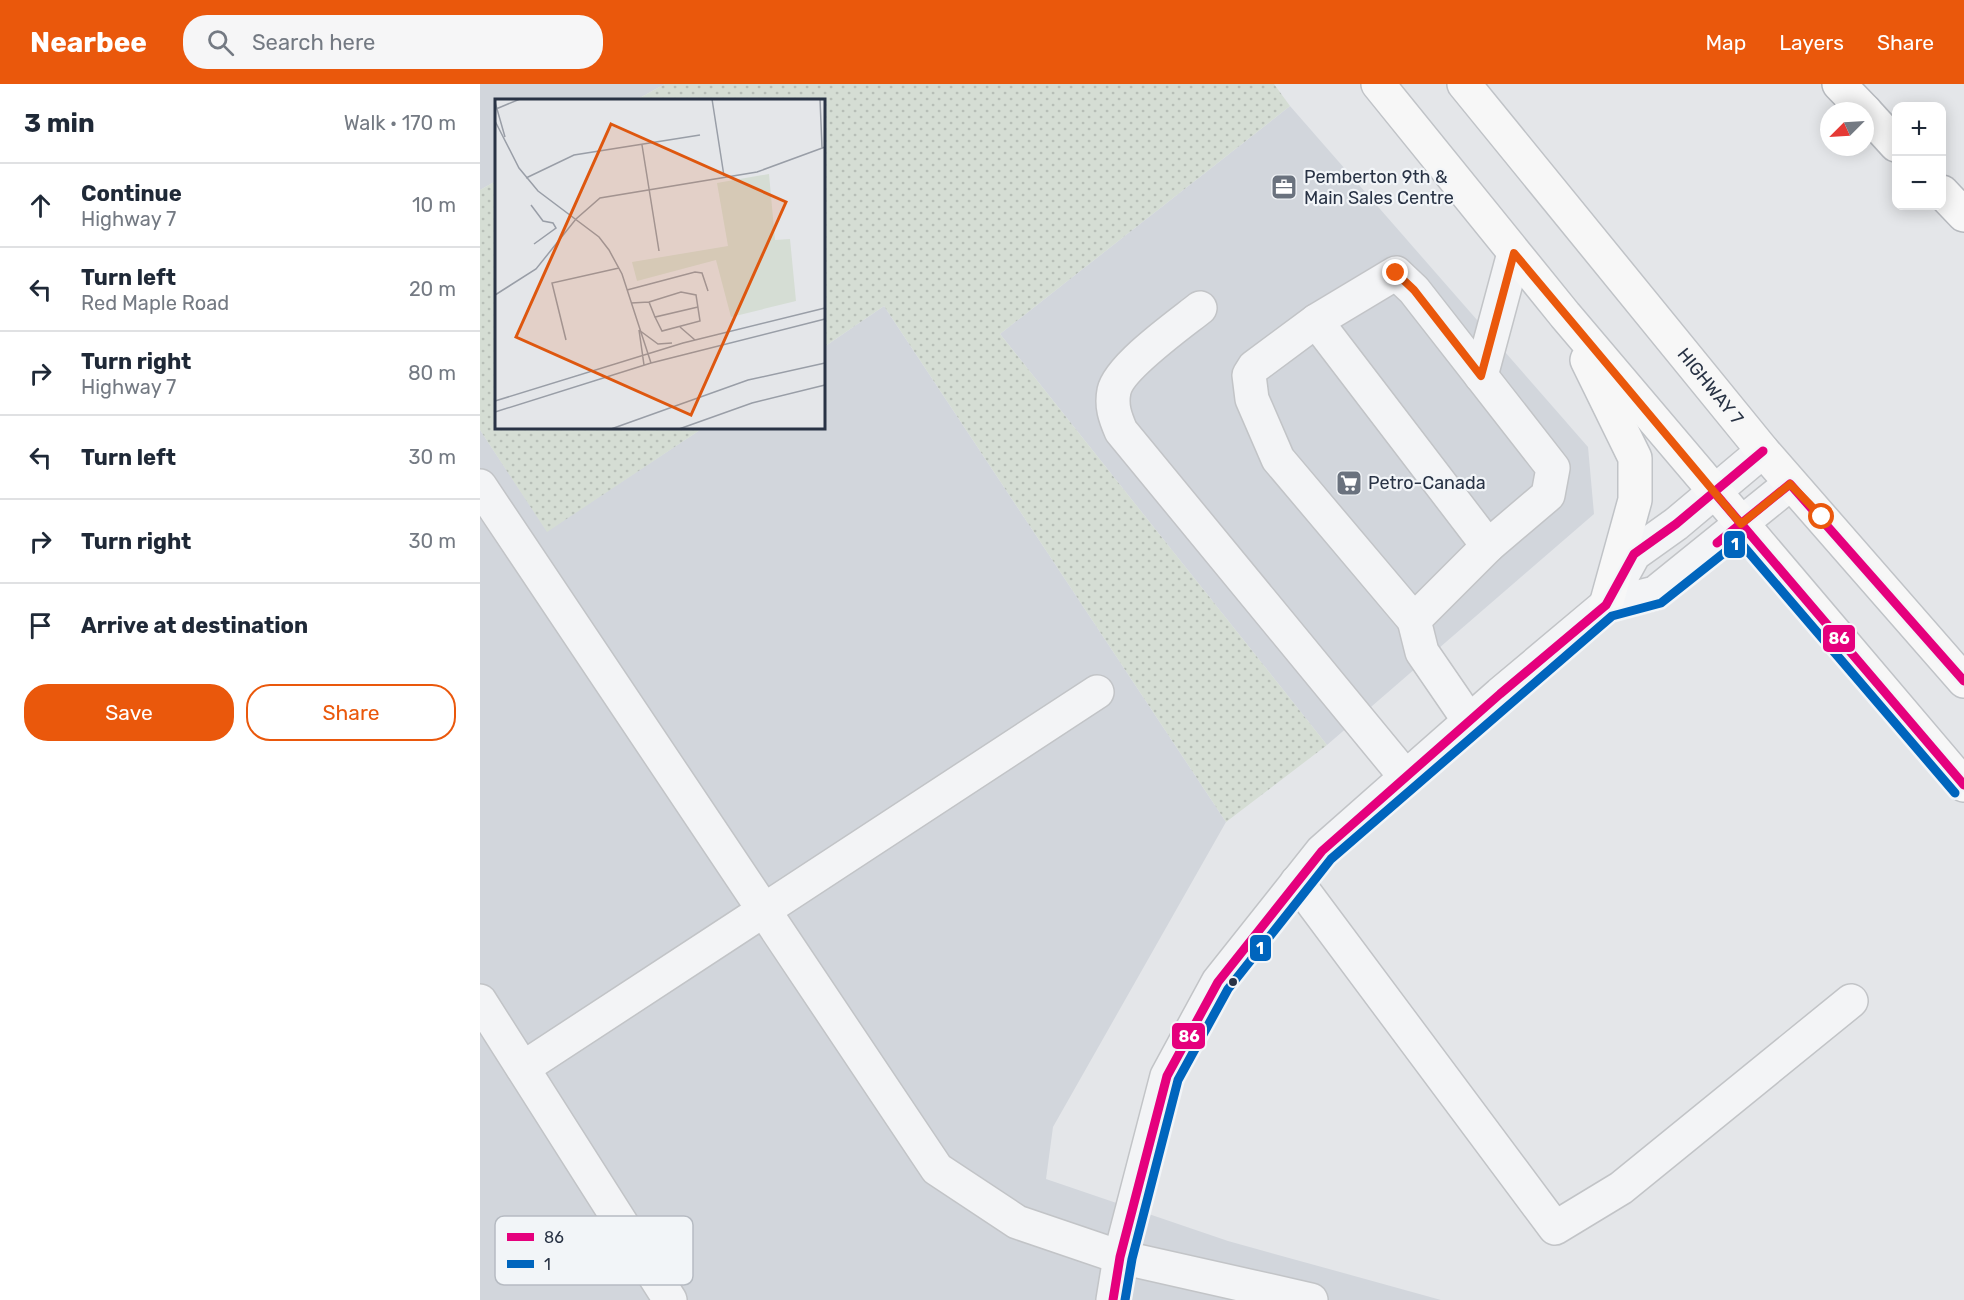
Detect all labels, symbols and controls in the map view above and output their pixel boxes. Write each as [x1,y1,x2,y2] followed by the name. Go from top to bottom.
[183,15,603,69] search box
[30,26,147,59] text: Nearbee
[204,26,237,59] icon: search
[252,29,375,56] text: Search here
[1705,30,1746,55] text: Map
[1779,30,1844,55] text: Layers
[1877,30,1934,55] text: Share
[495,99,825,429] inset map
[1820,102,1874,156] north arrow
[1892,102,1946,210] map controls
[1892,102,1946,156] button: +
[24,108,95,139] text: 3 min
[344,111,456,135] text: Walk · 170 m
[1892,156,1946,210] button: −
[1304,166,1454,209] place label: Pemberton 9th & Main Sales Centre
[1269,172,1299,202] office icon: Pemberton 9th & Main Sales Centre
[81,180,182,207] text: Continue
[24,189,57,222] icon: ahead
[412,193,456,217] text: 10 m
[81,207,176,231] text: Highway 7
[1382,259,1408,285] route end
[81,264,176,291] text: Turn left
[24,273,57,306] icon: left
[409,277,456,301] text: 20 m
[81,291,229,315] text: Red Maple Road
[1673,344,1748,429] street label: HIGHWAY 7
[81,348,191,375] text: Turn right
[24,357,57,390] icon: right
[408,361,456,385] text: 80 m
[81,375,176,399] text: Highway 7
[24,441,57,474] icon: left
[81,444,176,471] text: Turn left
[409,445,456,469] text: 30 m
[1334,468,1364,498] supermarket icon: Petro-Canada
[1368,472,1486,494] place label: Petro-Canada
[1808,503,1834,529] route start
[24,525,57,558] icon: right
[81,528,191,555] text: Turn right
[409,529,456,553] text: 30 m
[1723,530,1746,559] line badge: 1
[1731,535,1739,554] text: 1
[24,609,57,642] icon: arrive
[81,612,308,639] text: Arrive at destination
[1822,624,1856,653] line badge: 86
[1828,629,1850,648] text: 86
[24,684,234,741] button: Save
[246,684,456,741] button: Share
[1249,934,1272,962] line badge: 1
[1256,939,1264,958] text: 1
[1227,976,1239,988] unlabelled marker
[1171,1022,1206,1050] line badge: 86
[1178,1027,1200,1046] text: 86
[495,1216,693,1285] legend
[544,1228,564,1247] text: 86
[544,1255,551,1274] text: 1

